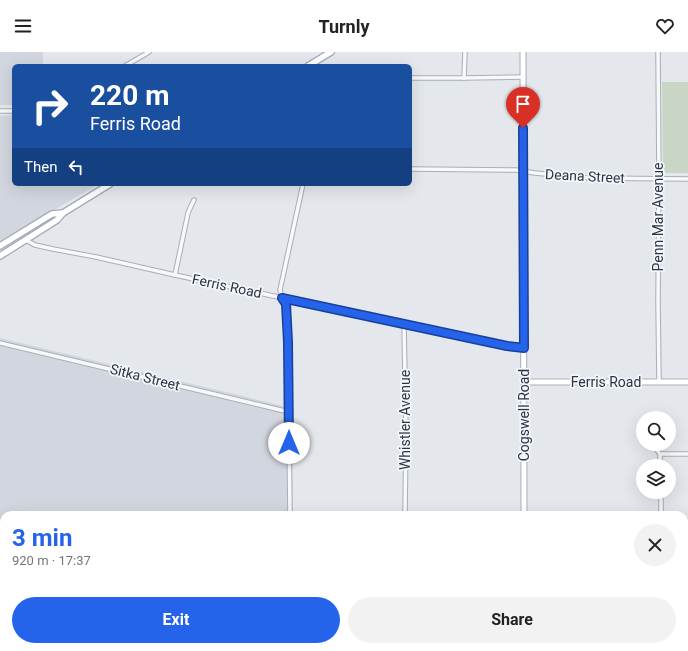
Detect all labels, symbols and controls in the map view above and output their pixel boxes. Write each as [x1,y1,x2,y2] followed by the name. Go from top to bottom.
[12,15,34,37] icon: menu
[654,15,676,37] icon: heart
[318,16,370,37] text: Turnly
[90,79,169,112] text: 220 m
[24,80,76,132] icon: right
[506,87,540,128] pin
[512,93,534,115] icon: arrive
[90,113,181,134] text: Ferris Road
[65,156,87,178] icon: left
[24,158,57,176] text: Then
[650,163,666,271] street label: Penn Mar Avenue
[545,166,626,186] street label: Deana Street
[191,271,263,301] street label: Ferris Road
[108,361,182,394] street label: Sitka Street
[516,369,532,461] street label: Cogswell Road
[397,370,413,470] street label: Whistler Avenue
[571,374,641,390] street label: Ferris Road
[636,411,676,499] map controls
[636,411,676,451] button: search
[268,422,310,464] position arrow
[636,459,676,499] button: layers
[12,524,72,552] text: 3 min
[634,524,676,566] button: close
[12,553,91,568] text: 920 m · 17:37
[12,597,340,643] button: Exit
[348,597,676,643] button: Share

